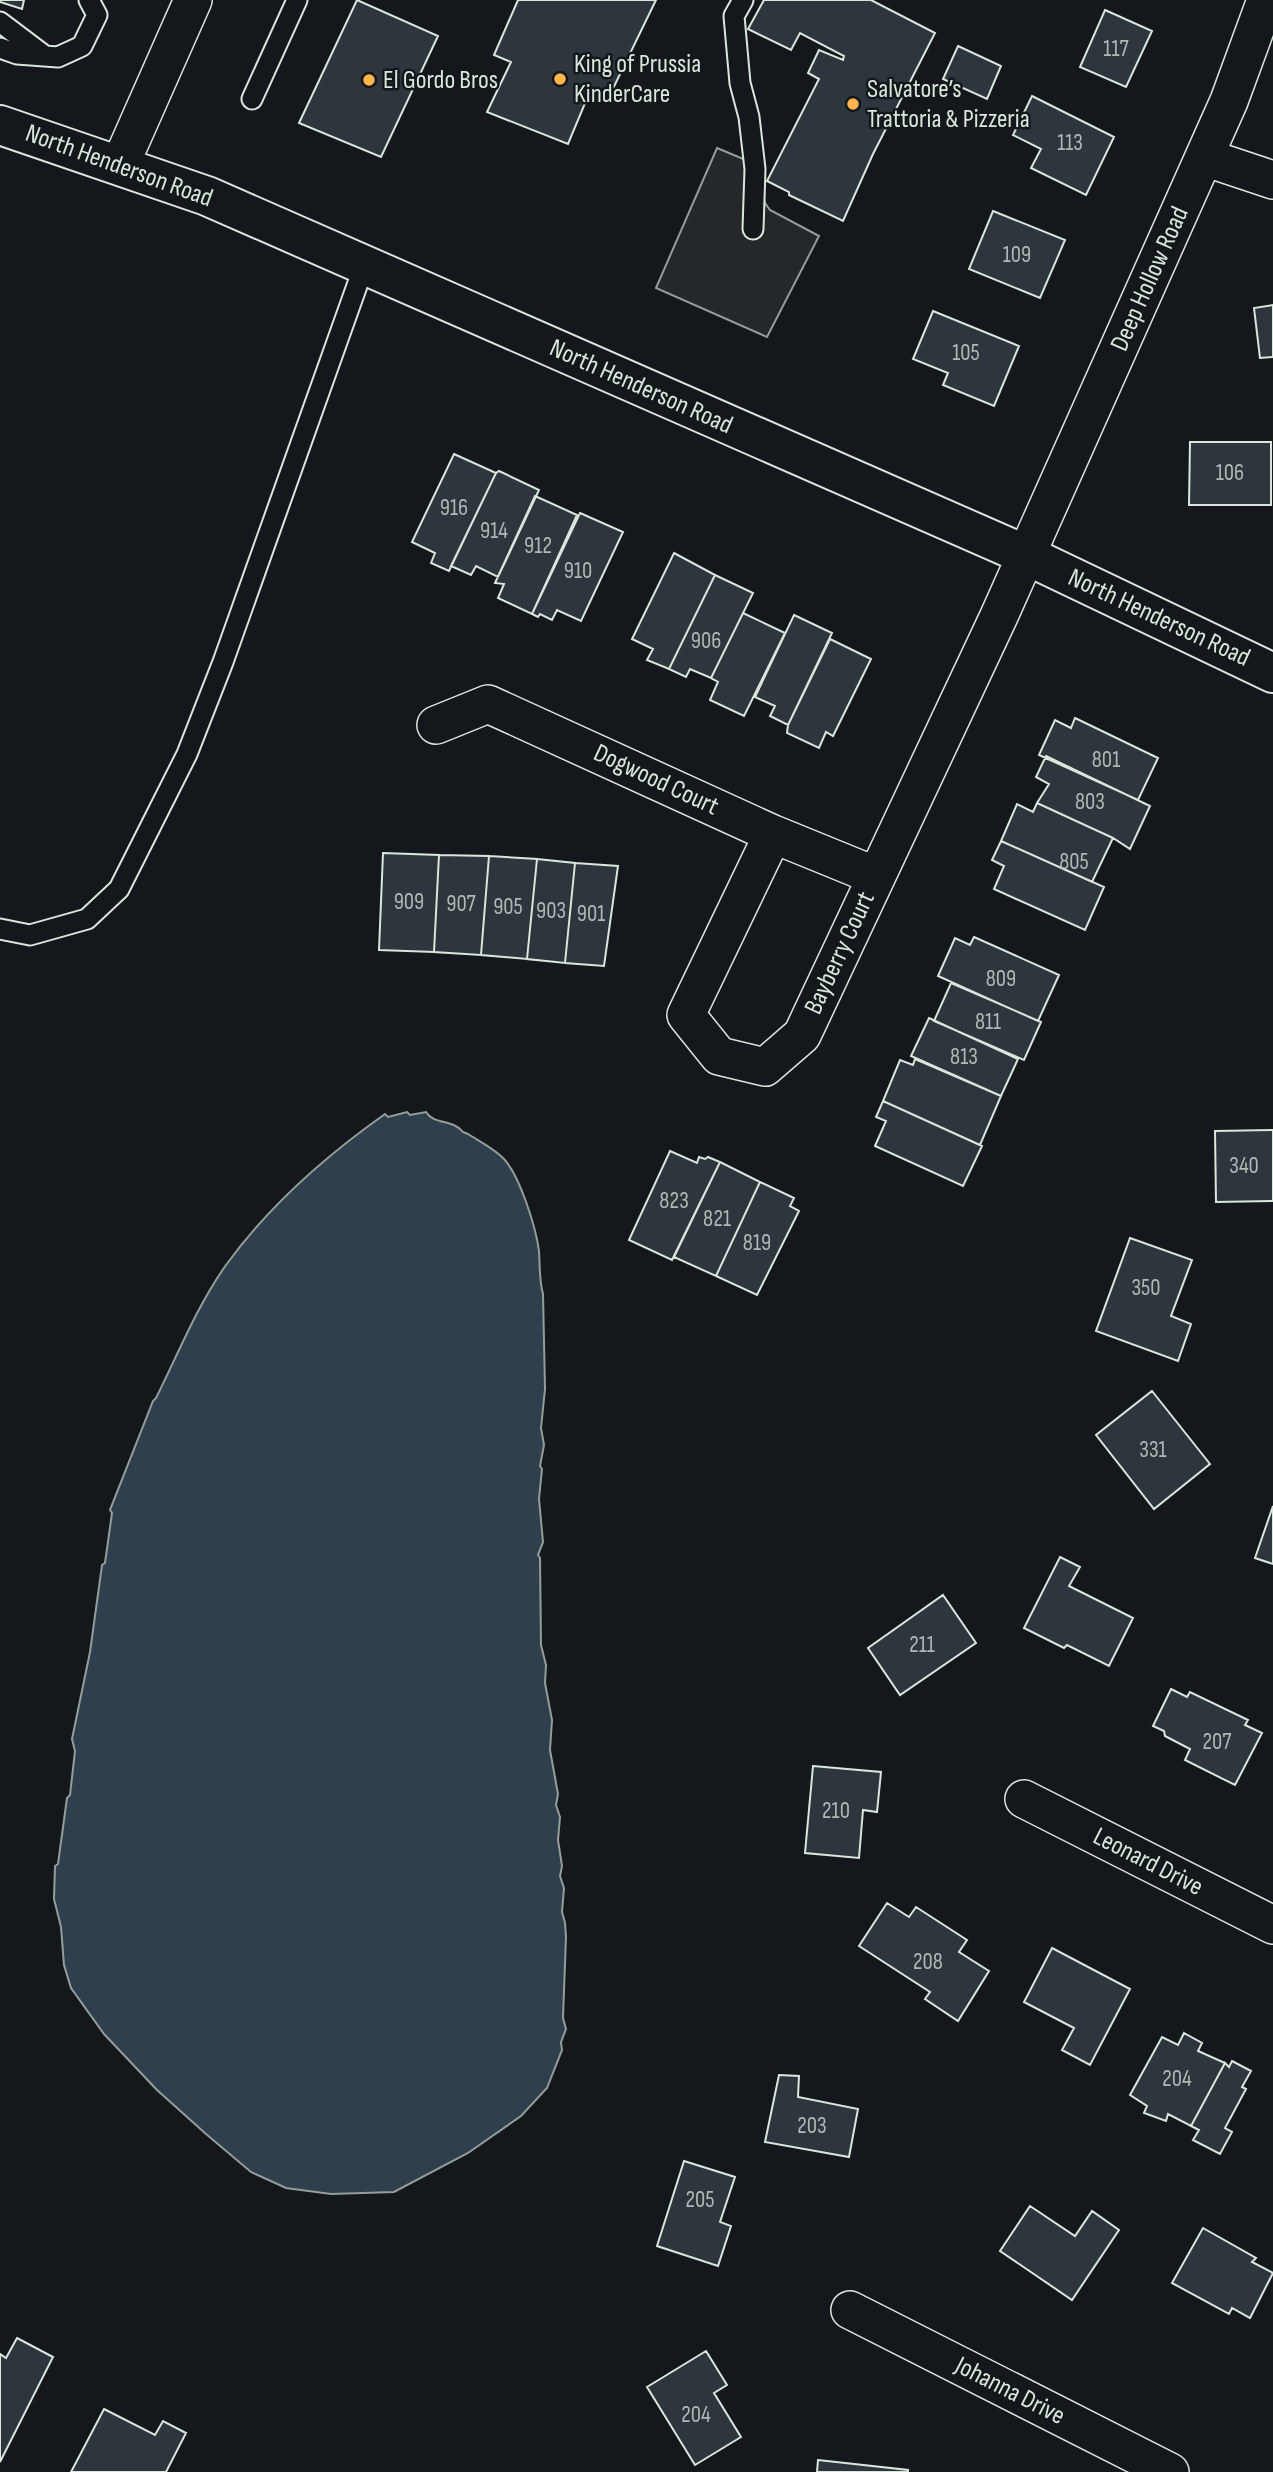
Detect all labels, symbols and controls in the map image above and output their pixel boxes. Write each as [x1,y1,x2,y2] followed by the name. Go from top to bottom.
[1103,35,1129,63] house number: 117
[574,49,701,110] place label: King of Prussia KinderCare
[383,65,498,96] place label: El Gordo Bros
[552,71,568,87] marker: King of Prussia KinderCare
[361,72,377,88] marker: El Gordo Bros
[867,74,1030,135] place label: Salvatore’s Trattoria & Pizzeria
[845,96,861,112] marker: Salvatore’s Trattoria & Pizzeria
[21,118,217,214] street label: North Henderson Road
[1057,129,1083,157] house number: 113
[1104,202,1196,356] street label: Deep Hollow Road
[1003,241,1031,269] house number: 109
[545,333,737,441] street label: North Henderson Road
[952,339,980,367] house number: 105
[1216,459,1244,487] house number: 106
[440,494,468,522] house number: 916
[480,517,508,545] house number: 914
[524,532,552,560] house number: 912
[564,557,592,585] house number: 910
[1063,562,1255,674] street label: North Henderson Road
[691,627,721,655] house number: 906
[589,738,724,822] street label: Dogwood Court
[1092,746,1120,774] house number: 801
[1075,788,1105,816] house number: 803
[1059,848,1089,876] house number: 805
[798,887,882,1019] street label: Bayberry Court
[394,888,424,916] house number: 909
[446,890,476,918] house number: 907
[493,893,523,921] house number: 905
[536,897,566,925] house number: 903
[577,900,605,928] house number: 901
[986,965,1016,993] house number: 809
[975,1008,1001,1036] house number: 811
[950,1043,978,1071] house number: 813
[1229,1152,1259,1180] house number: 340
[659,1187,689,1215] house number: 823
[703,1205,731,1233] house number: 821
[743,1229,771,1257] house number: 819
[1131,1274,1161,1302] house number: 350
[1139,1436,1167,1464] house number: 331
[909,1631,935,1659] house number: 211
[1203,1728,1231,1756] house number: 207
[822,1797,850,1825] house number: 210
[1088,1821,1208,1903] street label: Leonard Drive
[913,1948,943,1976] house number: 208
[1162,2065,1192,2093] house number: 204
[797,2112,827,2140] house number: 203
[686,2186,714,2214] house number: 205
[949,2350,1070,2432] street label: Johanna Drive
[681,2401,711,2429] house number: 204

